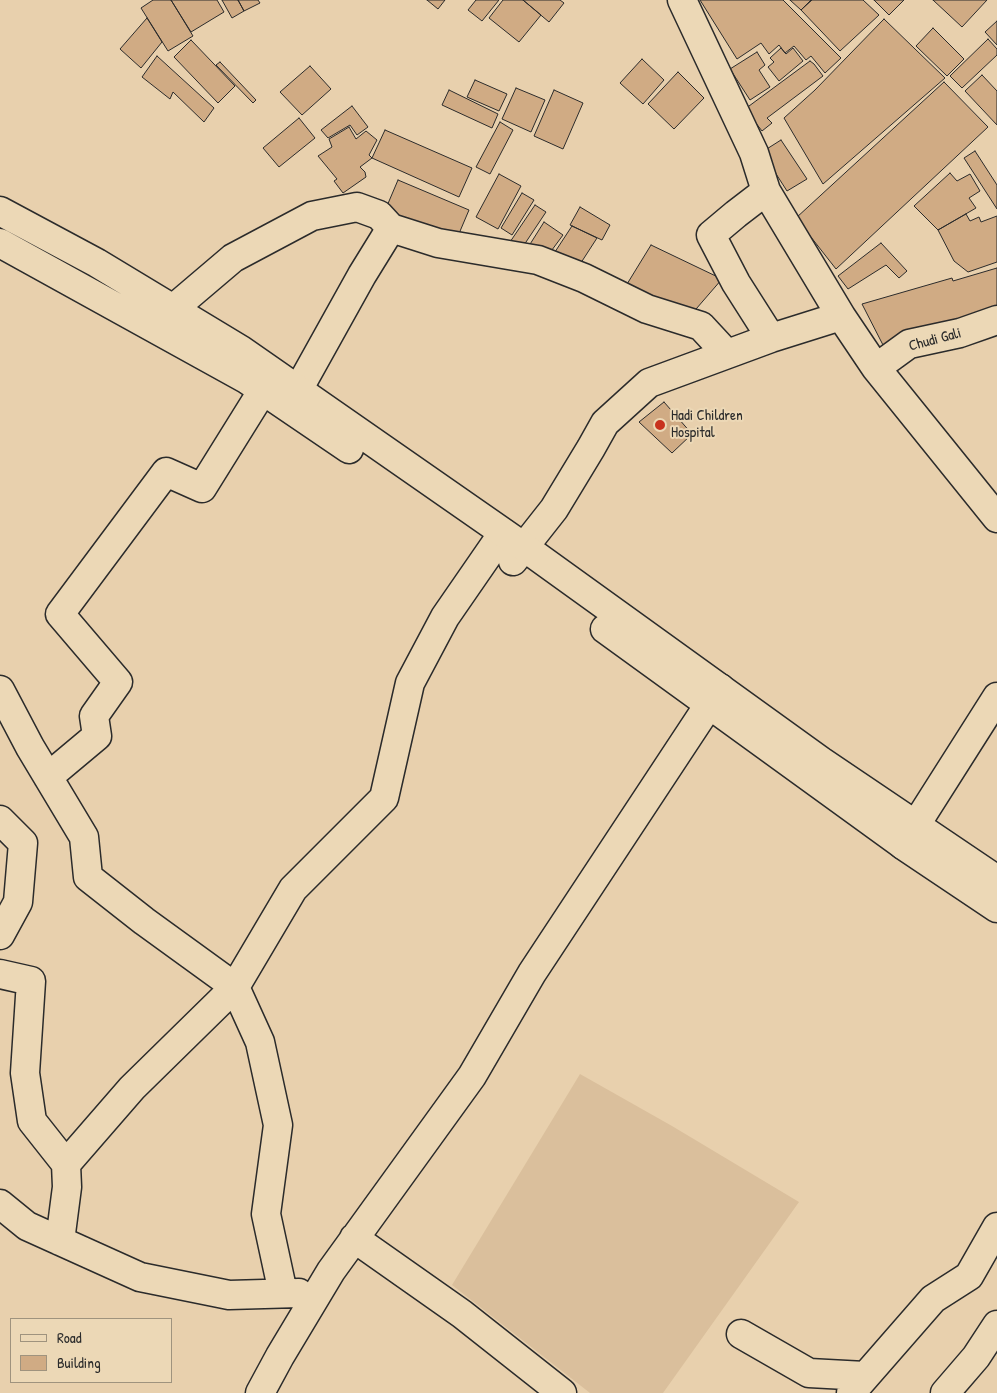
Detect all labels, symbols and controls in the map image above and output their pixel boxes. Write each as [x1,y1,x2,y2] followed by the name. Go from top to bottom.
[907,324,963,356] street label: Chudi Gali
[671,407,743,442] place label: Hadi Children Hospital
[653,418,667,432] marker: Hadi Children Hospital
[10,1318,172,1383] legend
[57,1327,82,1348] text: Road
[57,1352,101,1373] text: Building

